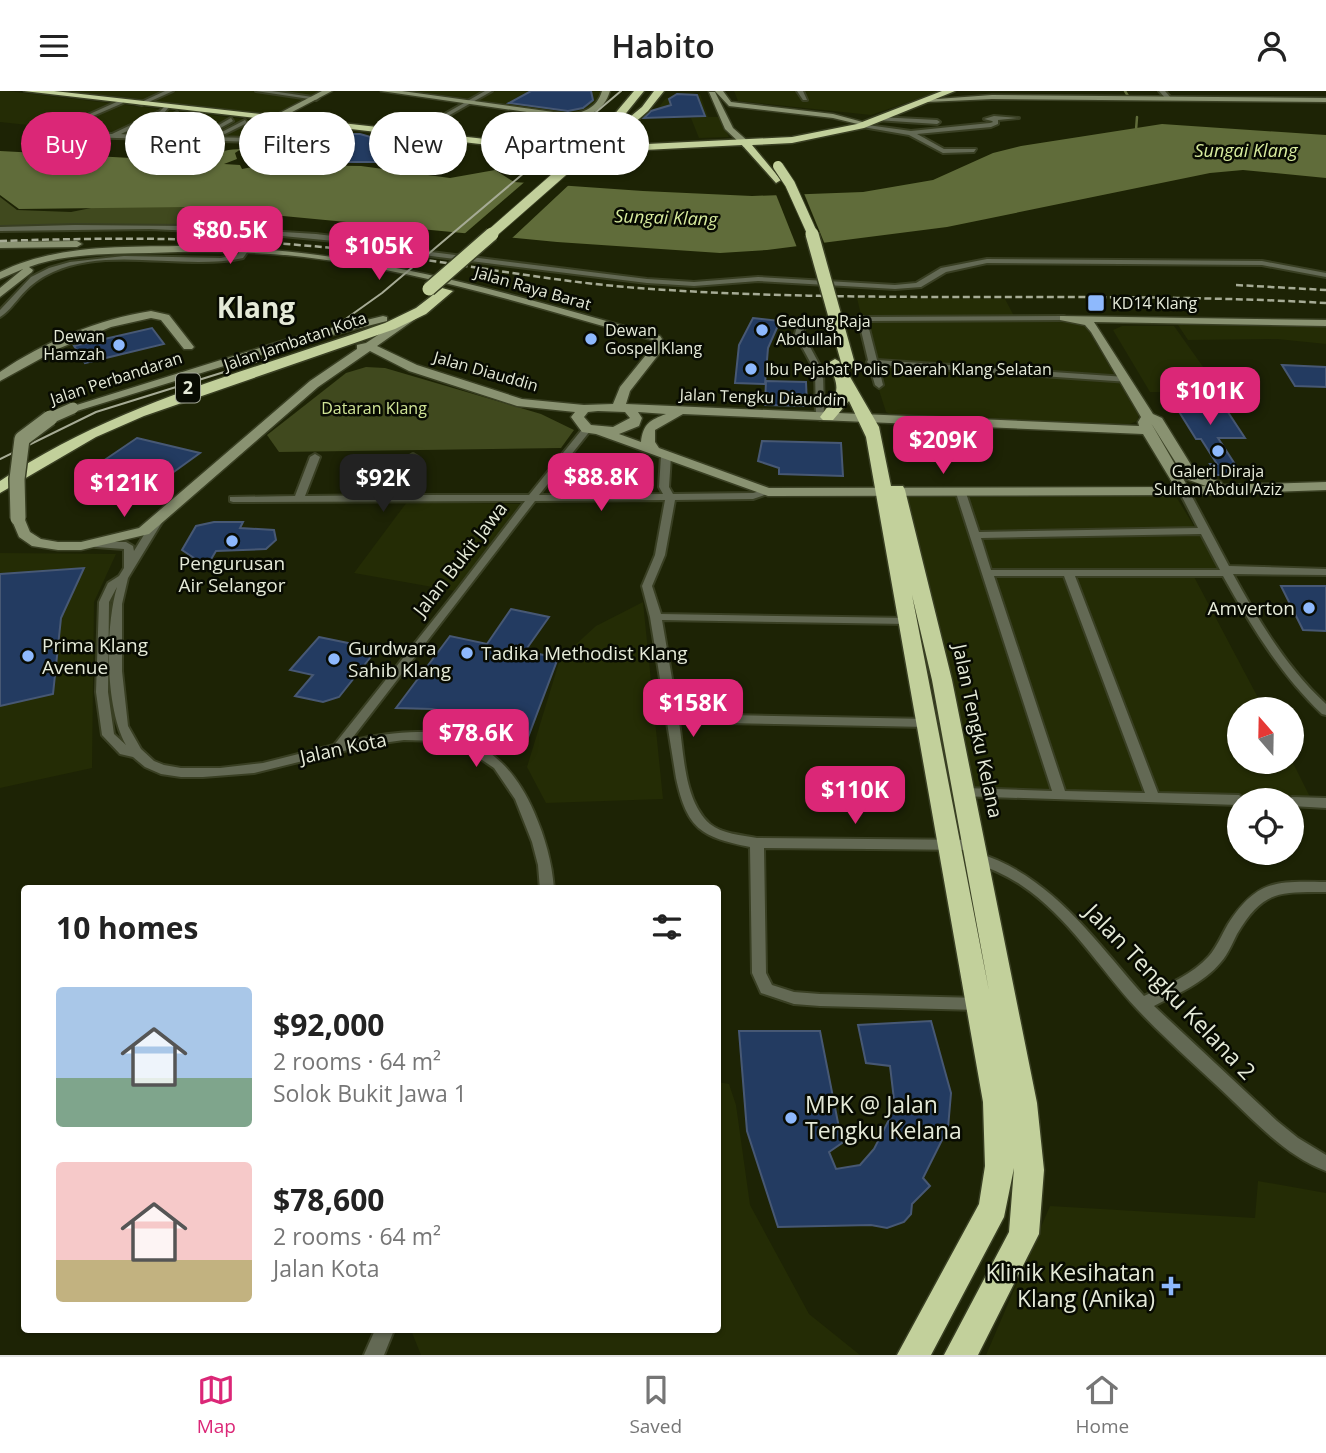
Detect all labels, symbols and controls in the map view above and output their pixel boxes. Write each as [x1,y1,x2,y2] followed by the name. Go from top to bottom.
[611,24,715,67] text: Habito
[35,27,73,65] icon: menu
[1253,27,1291,65] icon: person
[21,112,111,175] chip: Buy
[125,112,225,175] chip: Rent
[239,112,355,175] chip: Filters
[369,112,467,175] chip: New
[481,112,649,175] chip: Apartment
[1194,138,1298,162] water label: Sungai Klang
[614,203,719,231] water label: Sungai Klang
[173,207,287,266] pin: $80.5K
[193,213,267,245] text: $80.5K
[330,223,428,282] pin: $105K
[345,229,413,261] text: $105K
[470,260,594,315] street label: Jalan Raya Barat
[217,288,295,326] district label: Klang
[1112,292,1197,314] place label: KD14 Klang
[1086,293,1106,313] marker: KD14 Klang
[219,306,369,376] street label: Jalan Jambatan Kota
[776,310,871,350] place label: Gedung Raja Abdullah
[605,319,702,359] place label: Dewan Gospel Klang
[754,322,770,338] marker: Gedung Raja Abdullah
[43,325,105,365] place label: Dewan Hamzah
[583,331,599,347] marker: Dewan Gospel Klang
[111,337,127,353] marker: Dewan Hamzah
[429,345,541,396] street label: Jalan Diauddin
[45,346,185,410] street label: Jalan Perbandaran
[765,358,1052,380] place label: Ibu Pejabat Polis Daerah Klang Selatan
[743,361,759,377] marker: Ibu Pejabat Polis Daerah Klang Selatan
[1161,367,1259,427] pin: $101K
[176,373,200,403] road number: 2
[1176,374,1244,406] text: $101K
[677,383,847,411] street label: Jalan Tengku Diauddin
[321,397,427,419] park label: Dataran Klang
[894,417,992,476] pin: $209K
[909,423,977,455] text: $209K
[1210,443,1226,459] marker: Galeri Diraja Sultan Abdul Aziz
[544,453,658,513] pin: $88.8K
[342,455,424,514] pin: $92K
[75,459,173,519] pin: $121K
[564,460,638,492] text: $88.8K
[1154,460,1282,500] place label: Galeri Diraja Sultan Abdul Aziz
[356,461,410,493] text: $92K
[90,466,158,498] text: $121K
[406,496,513,623] street label: Jalan Bukit Jawa
[224,533,240,549] marker: Pengurusan Air Selangor
[178,550,286,598] place label: Pengurusan Air Selangor
[1208,595,1295,621] place label: Amverton
[1301,600,1317,616] marker: Amverton
[42,632,148,680] place label: Prima Klang Avenue
[348,635,451,683] place label: Gurdwara Sahib Klang
[481,640,688,666] place label: Tadika Methodist Klang
[946,640,1009,820] street label: Jalan Tengku Kelana
[459,645,475,661] marker: Tadika Methodist Klang
[20,648,36,664] marker: Prima Klang Avenue
[326,651,342,667] marker: Gurdwara Sahib Klang
[644,679,742,739] pin: $158K
[659,686,727,718] text: $158K
[1227,697,1304,773] north arrow
[1227,697,1304,865] map controls
[419,709,533,769] pin: $78.6K
[439,716,513,748] text: $78.6K
[295,726,389,770] street label: Jalan Kota
[806,767,904,826] pin: $110K
[821,773,889,805] text: $110K
[1227,788,1304,865] button: locate
[1077,895,1263,1086] street label: Jalan Tengku Kelana 2
[56,907,199,948] text: 10 homes
[648,908,686,946] icon: filters
[273,1004,384,1045] text: $92,000
[112,1015,196,1099] icon: home
[273,1045,441,1077] text: 2 rooms · 64 m²
[273,1077,467,1109] text: Solok Bukit Jawa 1
[805,1088,962,1146] place label: MPK @ Jalan Tengku Kelana
[783,1110,799,1126] marker: MPK @ Jalan Tengku Kelana
[273,1179,384,1220] text: $78,600
[112,1190,196,1274] icon: home
[273,1220,441,1252] text: 2 rooms · 64 m²
[273,1252,380,1284] text: Jalan Kota
[986,1256,1155,1314] place label: Klinik Kesihatan Klang (Anika)
[1161,1276,1181,1296] marker: Klinik Kesihatan Klang (Anika)
[197,1371,236,1439] tab: Map
[629,1371,682,1439] tab: Saved
[1076,1371,1129,1439] tab: Home

